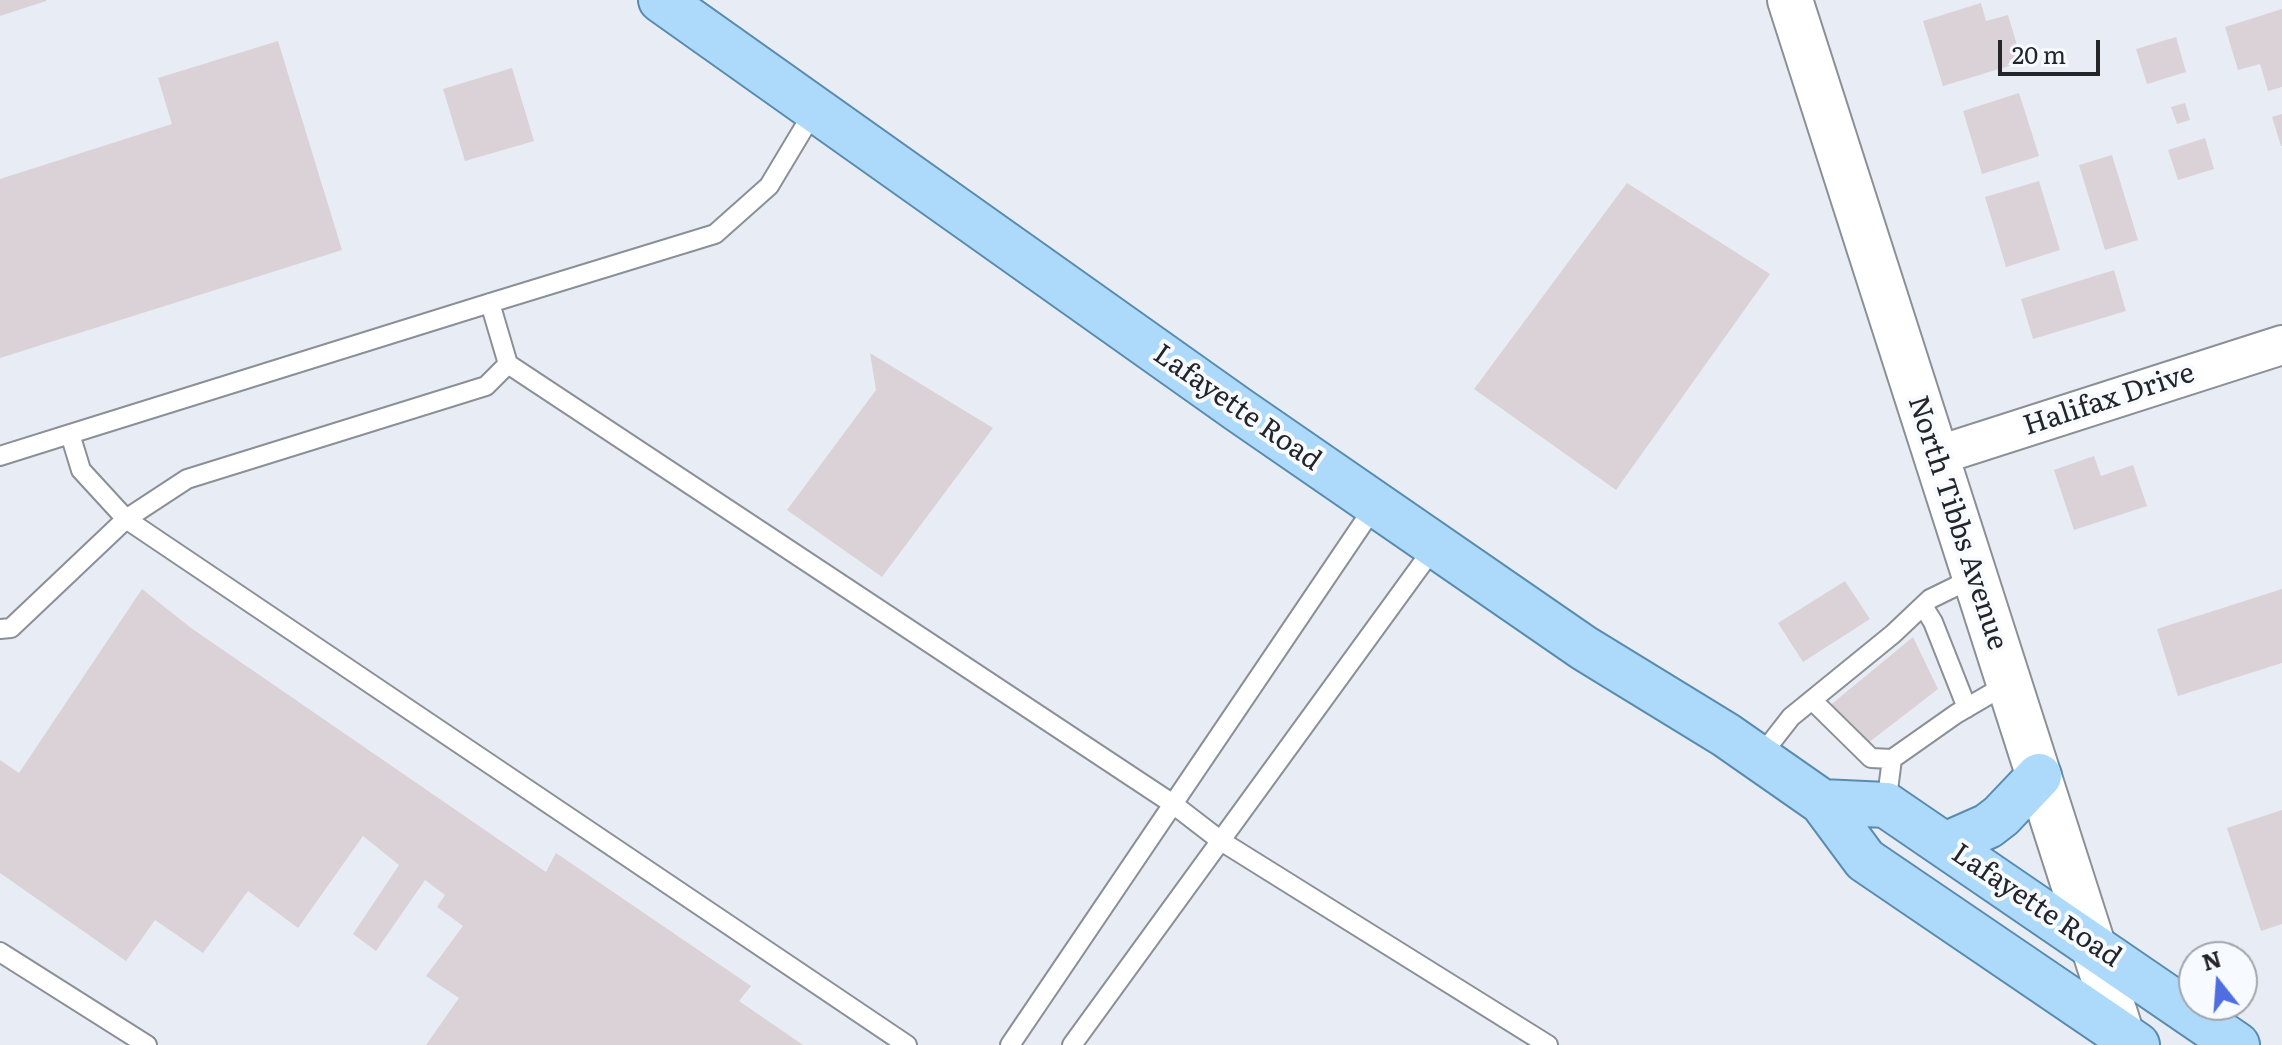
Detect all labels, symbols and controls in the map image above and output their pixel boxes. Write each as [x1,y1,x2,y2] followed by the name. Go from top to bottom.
[2002,24,2104,74] scale bar
[2012,36,2066,71] text: 20 m
[1147,338,1327,478] street label: Lafayette Road
[2019,357,2199,443] street label: Halifax Drive
[1900,392,2014,654] street label: North Tibbs Avenue
[1945,837,2127,975] street label: Lafayette Road
[2178,941,2258,1021] north arrow
[2198,941,2225,978] text: N

